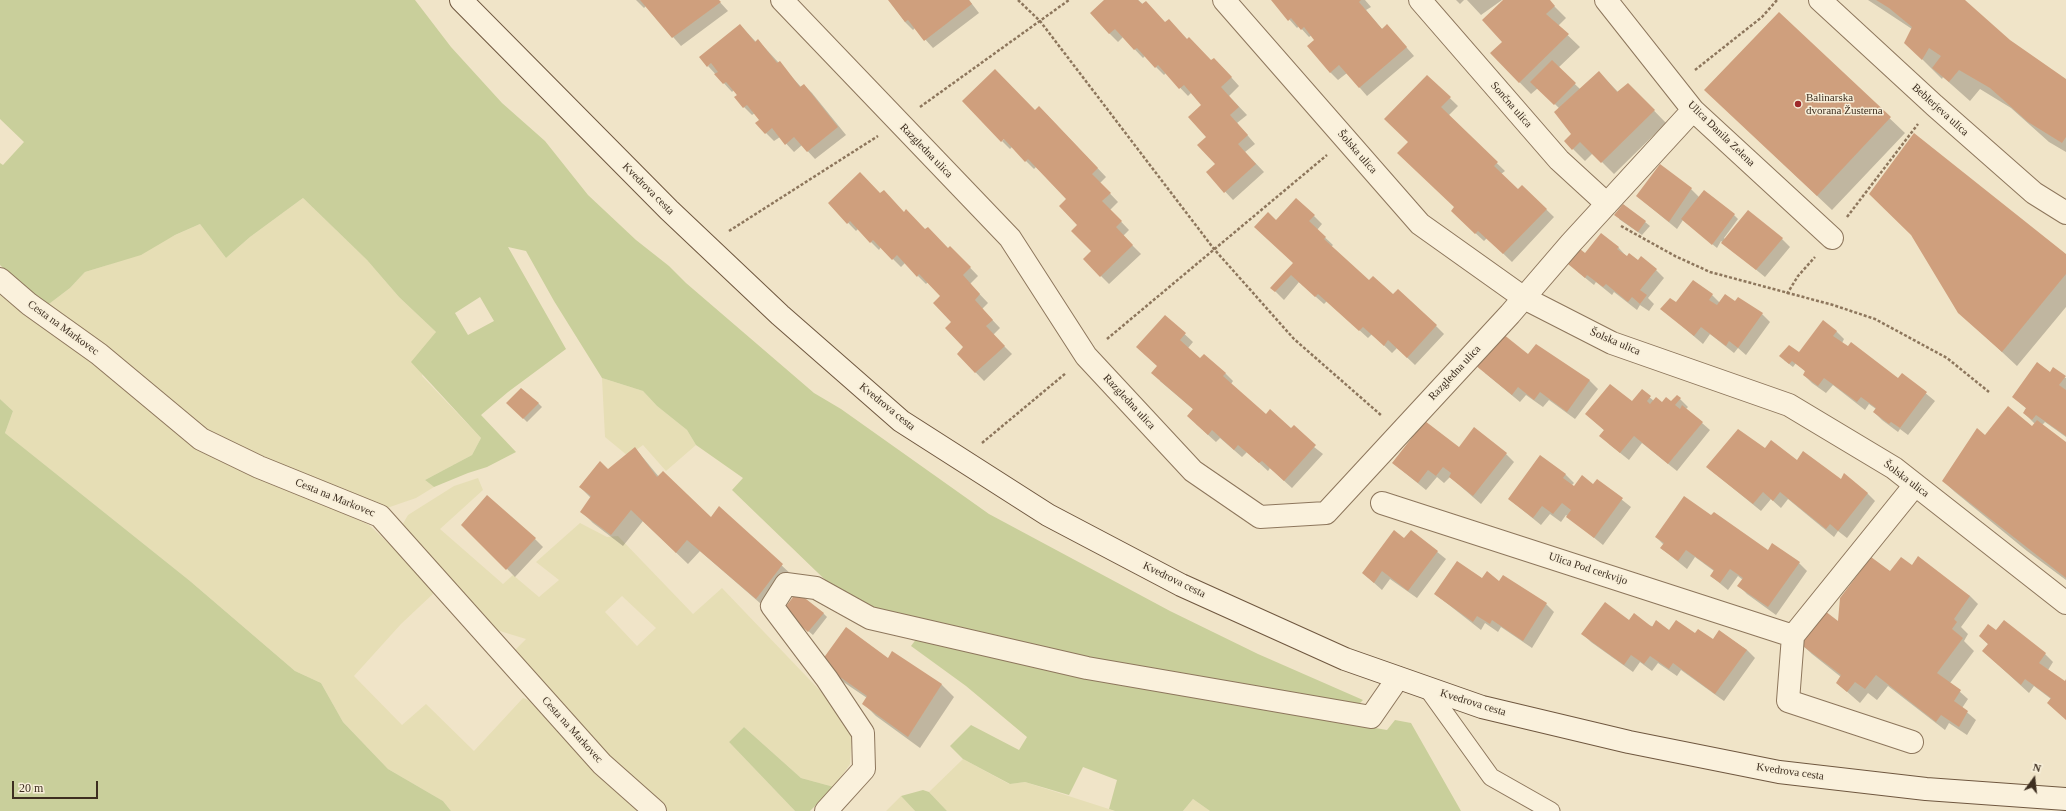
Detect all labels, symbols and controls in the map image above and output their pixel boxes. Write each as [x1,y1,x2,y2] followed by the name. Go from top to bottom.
[1487,79,1535,131] street label: Sončna ulica
[1909,81,1971,139] street label: Beblerjeva ulica
[1806,91,1883,117] place label: Balinarska dvorana Žusterna
[1685,98,1757,170] street label: Ulica Danila Zelena
[1793,99,1803,109] marker: Balinarska dvorana Žusterna
[897,121,955,181] street label: Razgledna ulica
[1334,127,1380,177] street label: Šolska ulica
[619,160,677,218] street label: Kvedrova cesta
[25,298,101,358] street label: Cesta na Markovec
[1588,325,1642,359] street label: Šolska ulica
[1426,343,1484,403] street label: Razgledna ulica
[1100,372,1158,432] street label: Razgledna ulica
[856,380,918,434] street label: Kvedrova cesta
[1881,458,1931,500] street label: Šolska ulica
[293,476,377,520] street label: Cesta na Markovec
[1547,550,1629,588] street label: Ulica Pod cerkvijo
[1141,559,1207,601] street label: Kvedrova cesta
[1439,687,1507,719] street label: Kvedrova cesta
[539,694,605,766] street label: Cesta na Markovec
[2014,759,2054,799] north arrow
[1755,761,1825,783] street label: Kvedrova cesta
[2032,761,2042,774] text: N
[14,773,100,799] scale bar
[19,781,43,795] text: 20 m

